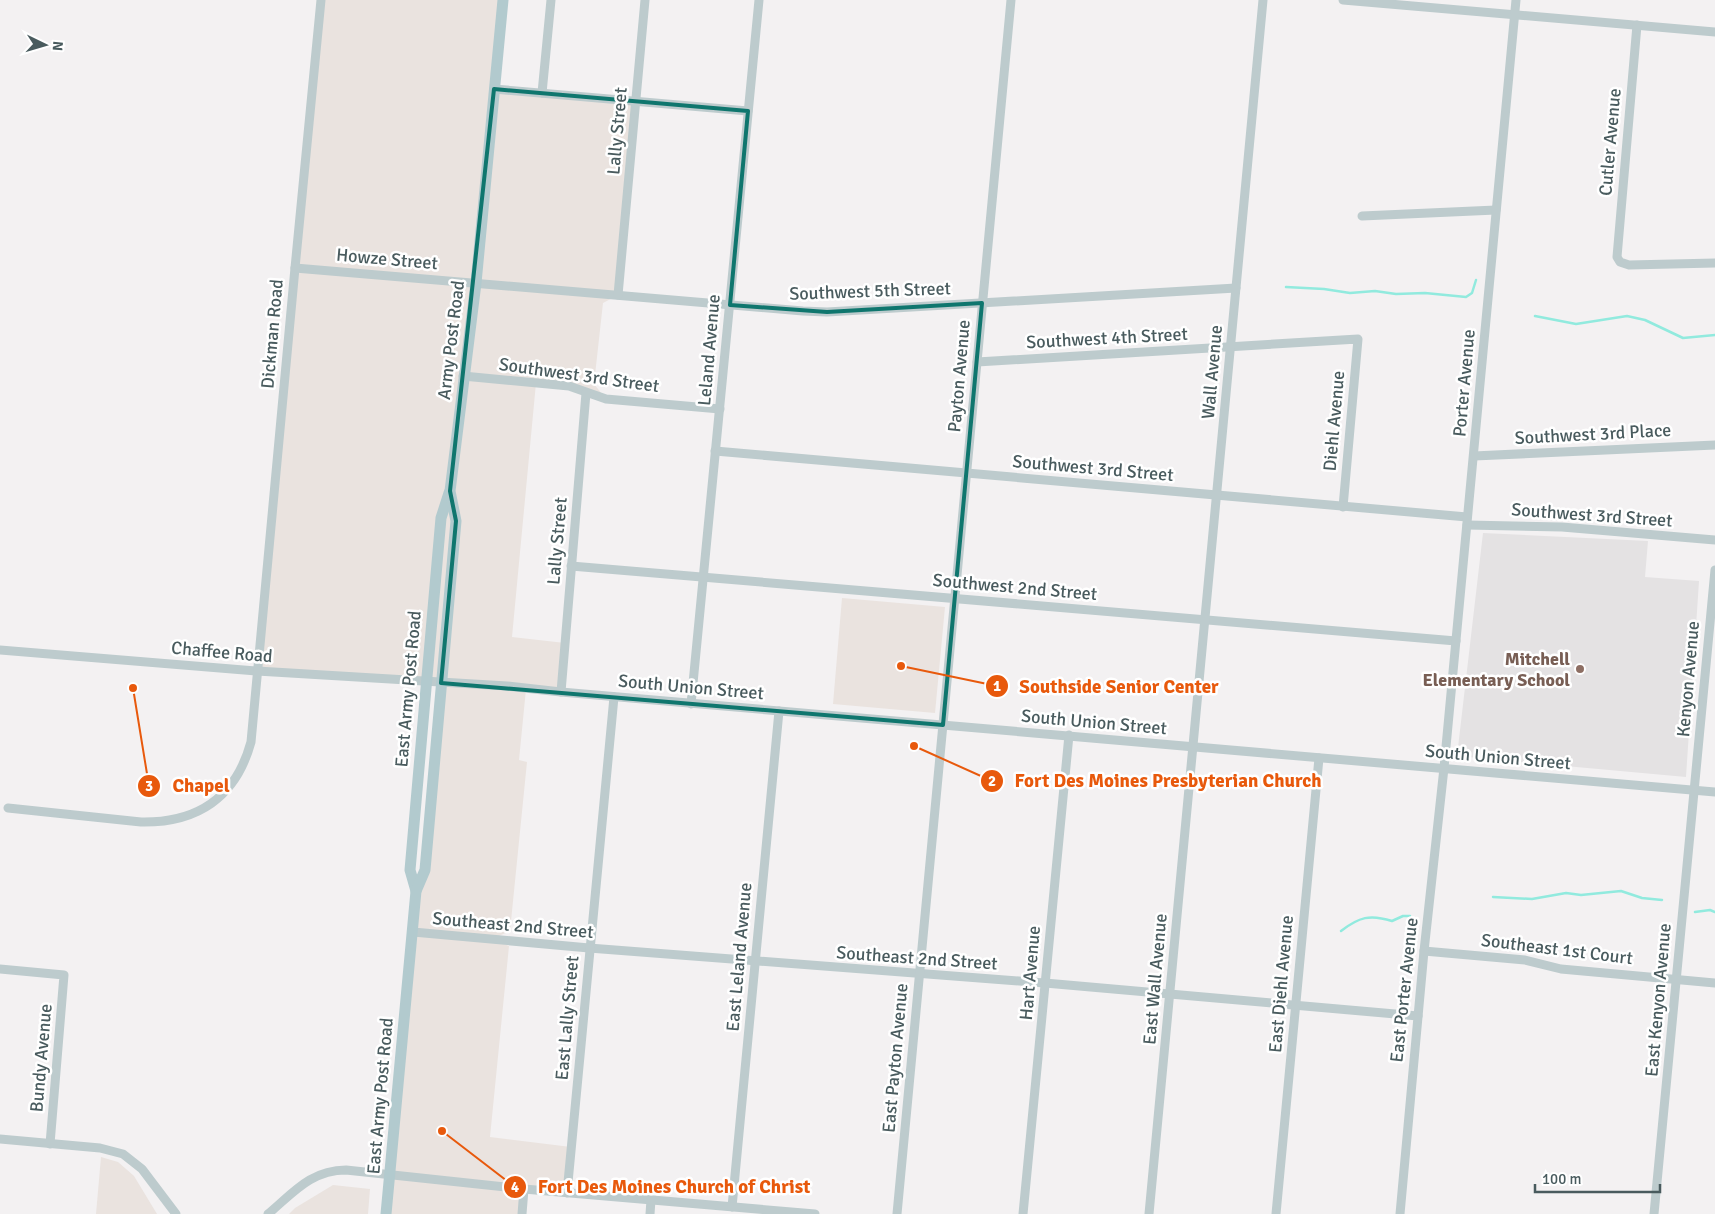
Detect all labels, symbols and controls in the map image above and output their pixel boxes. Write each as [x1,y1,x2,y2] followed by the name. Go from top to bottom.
[20,20,70,70] north arrow
[49,40,66,52] text: N
[602,86,632,176] street label: Lally Street
[1594,87,1626,197] street label: Cutler Avenue
[335,244,439,274] street label: Howze Street
[789,277,951,305] street label: Southwest 5th Street
[256,278,288,390] street label: Dickman Road
[433,279,469,401] street label: Army Post Road
[693,293,725,407] street label: Leland Avenue
[943,319,975,433] street label: Payton Avenue
[1026,323,1188,353] street label: Southwest 4th Street
[1197,324,1227,420] street label: Wall Avenue
[1448,328,1480,438] street label: Porter Avenue
[497,353,661,397] street label: Southwest 3rd Street
[1319,370,1349,472] street label: Diehl Avenue
[1514,419,1672,449] street label: Southwest 3rd Place
[1012,450,1174,486] street label: Southwest 3rd Street
[542,496,572,586] street label: Lally Street
[1511,498,1673,532] street label: Southwest 3rd Street
[932,569,1098,605] street label: Southwest 2nd Street
[390,610,426,768] street label: East Army Post Road
[1672,620,1704,738] street label: Kenyon Avenue
[170,637,274,667] street label: Chaffee Road
[1423,648,1570,691] place label: Mitchell Elementary School
[1574,663,1586,675] marker: Mitchell Elementary School
[985,669,1229,703] callout: Southside Senior Center
[617,670,765,704] street label: South Union Street
[1019,675,1219,699] text: Southside Senior Center
[993,677,1001,695] text: 1
[1020,705,1168,739] street label: South Union Street
[1424,740,1572,774] street label: South Union Street
[980,764,1332,798] callout: Fort Des Moines Presbyterian Church
[137,769,239,803] callout: Chapel
[1014,769,1322,793] text: Fort Des Moines Presbyterian Church
[988,772,996,790] text: 2
[172,774,230,798] text: Chapel
[145,777,153,795] text: 3
[722,882,756,1032] street label: East Leland Avenue
[432,907,594,943] street label: Southeast 2nd Street
[1138,912,1172,1046] street label: East Wall Avenue
[1264,914,1298,1054] street label: East Diehl Avenue
[1385,917,1423,1063] street label: East Porter Avenue
[1640,922,1676,1078] street label: East Kenyon Avenue
[1015,925,1045,1021] street label: Hart Avenue
[1480,929,1634,969] street label: Southeast 1st Court
[836,941,998,975] street label: Southeast 2nd Street
[551,955,583,1081] street label: East Lally Street
[877,982,913,1134] street label: East Payton Avenue
[25,1003,57,1113] street label: Bundy Avenue
[362,1017,398,1175] street label: East Army Post Road
[1535,1162,1660,1194] scale bar
[503,1170,820,1204] callout: Fort Des Moines Church of Christ
[1542,1170,1582,1188] text: 100 m
[538,1175,810,1199] text: Fort Des Moines Church of Christ
[511,1178,519,1196] text: 4

